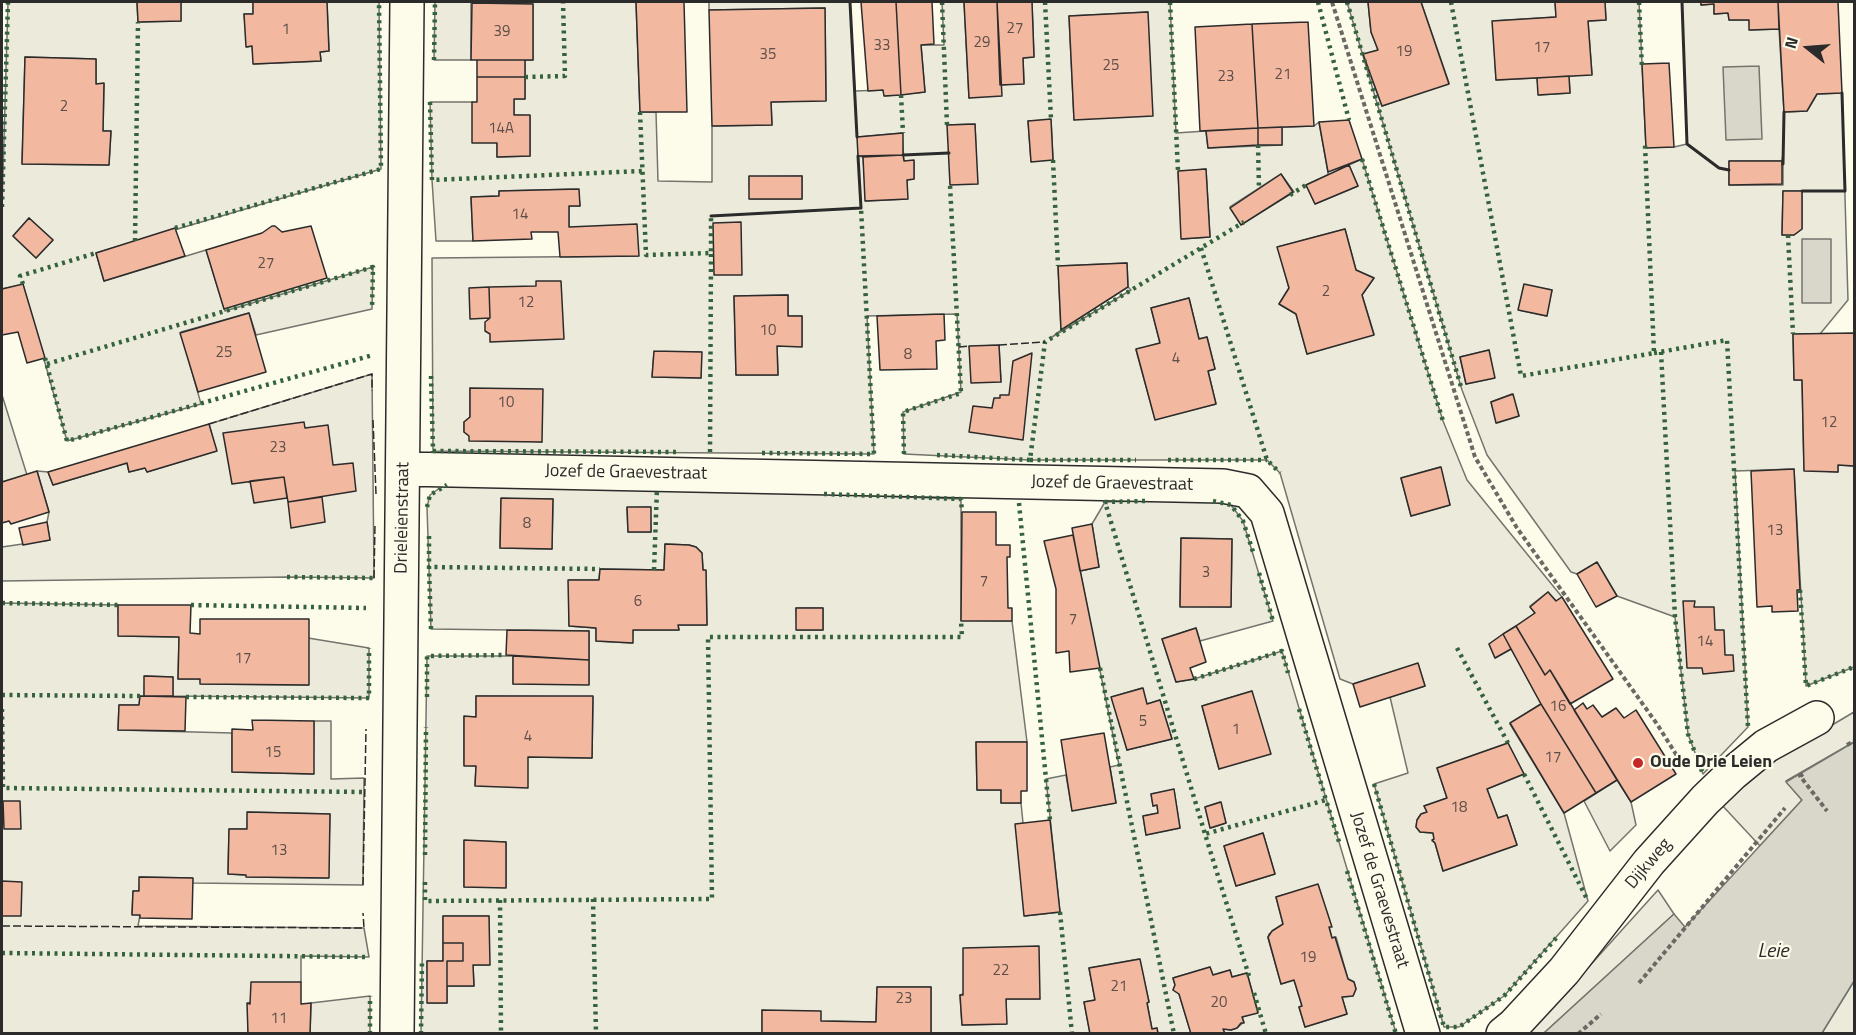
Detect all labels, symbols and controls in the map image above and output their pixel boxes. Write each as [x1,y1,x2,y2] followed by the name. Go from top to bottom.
[1778,18,1838,78] north arrow
[1007,20,1023,38] house number: 27
[282,21,290,39] house number: 1
[494,23,510,41] house number: 39
[974,34,990,52] house number: 29
[1778,34,1804,52] text: N
[874,37,890,55] house number: 33
[1534,39,1550,57] house number: 17
[1396,43,1412,61] house number: 19
[760,46,776,64] house number: 35
[1103,57,1119,75] house number: 25
[1275,66,1291,84] house number: 21
[1218,68,1234,86] house number: 23
[60,98,68,116] house number: 2
[488,120,514,138] house number: 14A
[512,206,528,224] house number: 14
[258,255,274,273] house number: 27
[1322,283,1330,301] house number: 2
[518,294,534,312] house number: 12
[760,322,776,340] house number: 10
[216,344,232,362] house number: 25
[904,346,912,364] house number: 8
[1172,350,1180,368] house number: 4
[498,394,514,412] house number: 10
[1821,414,1837,432] house number: 12
[270,439,286,457] house number: 23
[545,461,707,485] street label: Jozef de Graevestraat
[391,462,415,574] street label: Drieleienstraat
[1031,472,1193,496] street label: Jozef de Graevestraat
[523,515,531,533] house number: 8
[1767,522,1783,540] house number: 13
[1202,564,1210,582] house number: 3
[980,573,988,591] house number: 7
[634,593,642,611] house number: 6
[1069,611,1077,629] house number: 7
[1697,633,1713,651] house number: 14
[235,650,251,668] house number: 17
[1550,698,1566,716] house number: 16
[1139,713,1147,731] house number: 5
[1232,721,1240,739] house number: 1
[524,728,532,746] house number: 4
[265,744,281,762] house number: 15
[1545,749,1561,767] house number: 17
[1650,752,1772,774] place label: Oude Drie Leien
[1631,756,1645,770] marker: Oude Drie Leien
[1451,799,1467,817] house number: 18
[1345,809,1413,971] street label: Jozef de Graevestraat
[1621,834,1677,894] street label: Dijkweg
[271,842,287,860] house number: 13
[1758,940,1788,964] water label: Leie
[1300,949,1316,967] house number: 19
[993,962,1009,980] house number: 22
[1111,978,1127,996] house number: 21
[896,990,912,1008] house number: 23
[1211,994,1227,1012] house number: 20
[271,1010,287,1028] house number: 11

